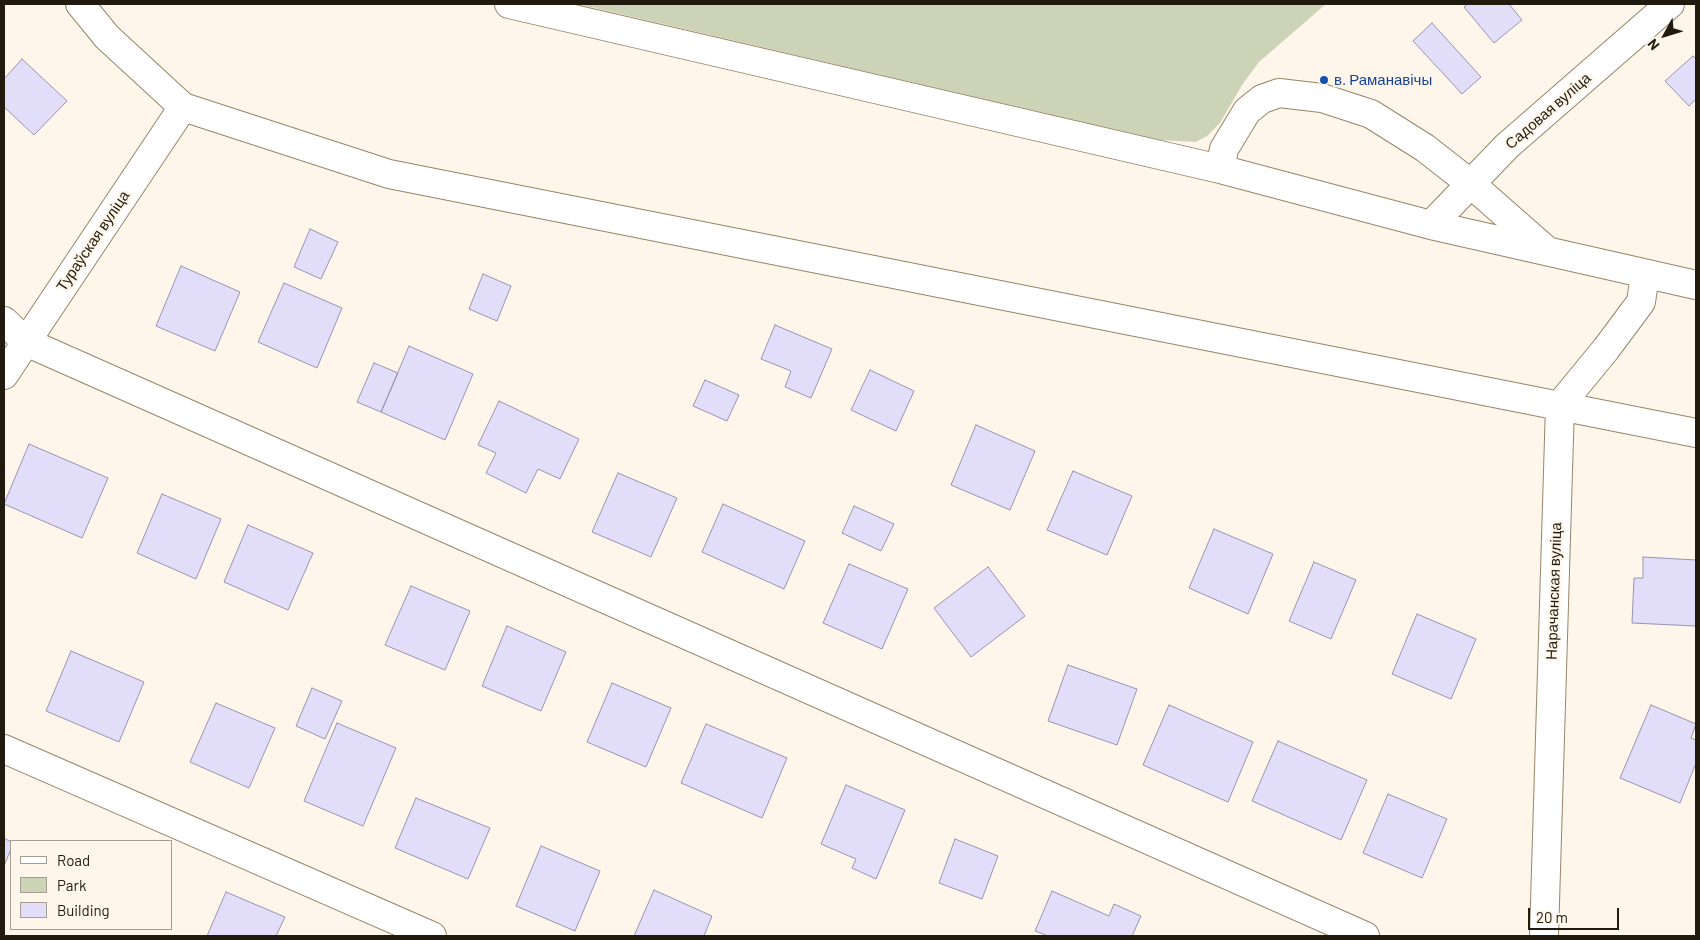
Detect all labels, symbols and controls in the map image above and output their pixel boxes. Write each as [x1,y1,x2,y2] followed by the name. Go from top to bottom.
[1640,10,1690,60] north arrow
[1643,36,1662,54] text: N
[1502,69,1594,153] street label: Садовая вуліца
[1334,71,1432,89] place label: в. Раманавічы
[1318,74,1330,86] marker: в. Раманавічы
[53,187,133,295] street label: Тураўская вуліца
[1543,522,1565,660] street label: Нарачанская вуліца
[10,840,172,930] legend
[57,851,90,869] text: Road
[57,876,86,894] text: Park
[1530,898,1621,930] scale bar
[57,901,110,919] text: Building
[1536,908,1568,926] text: 20 m

